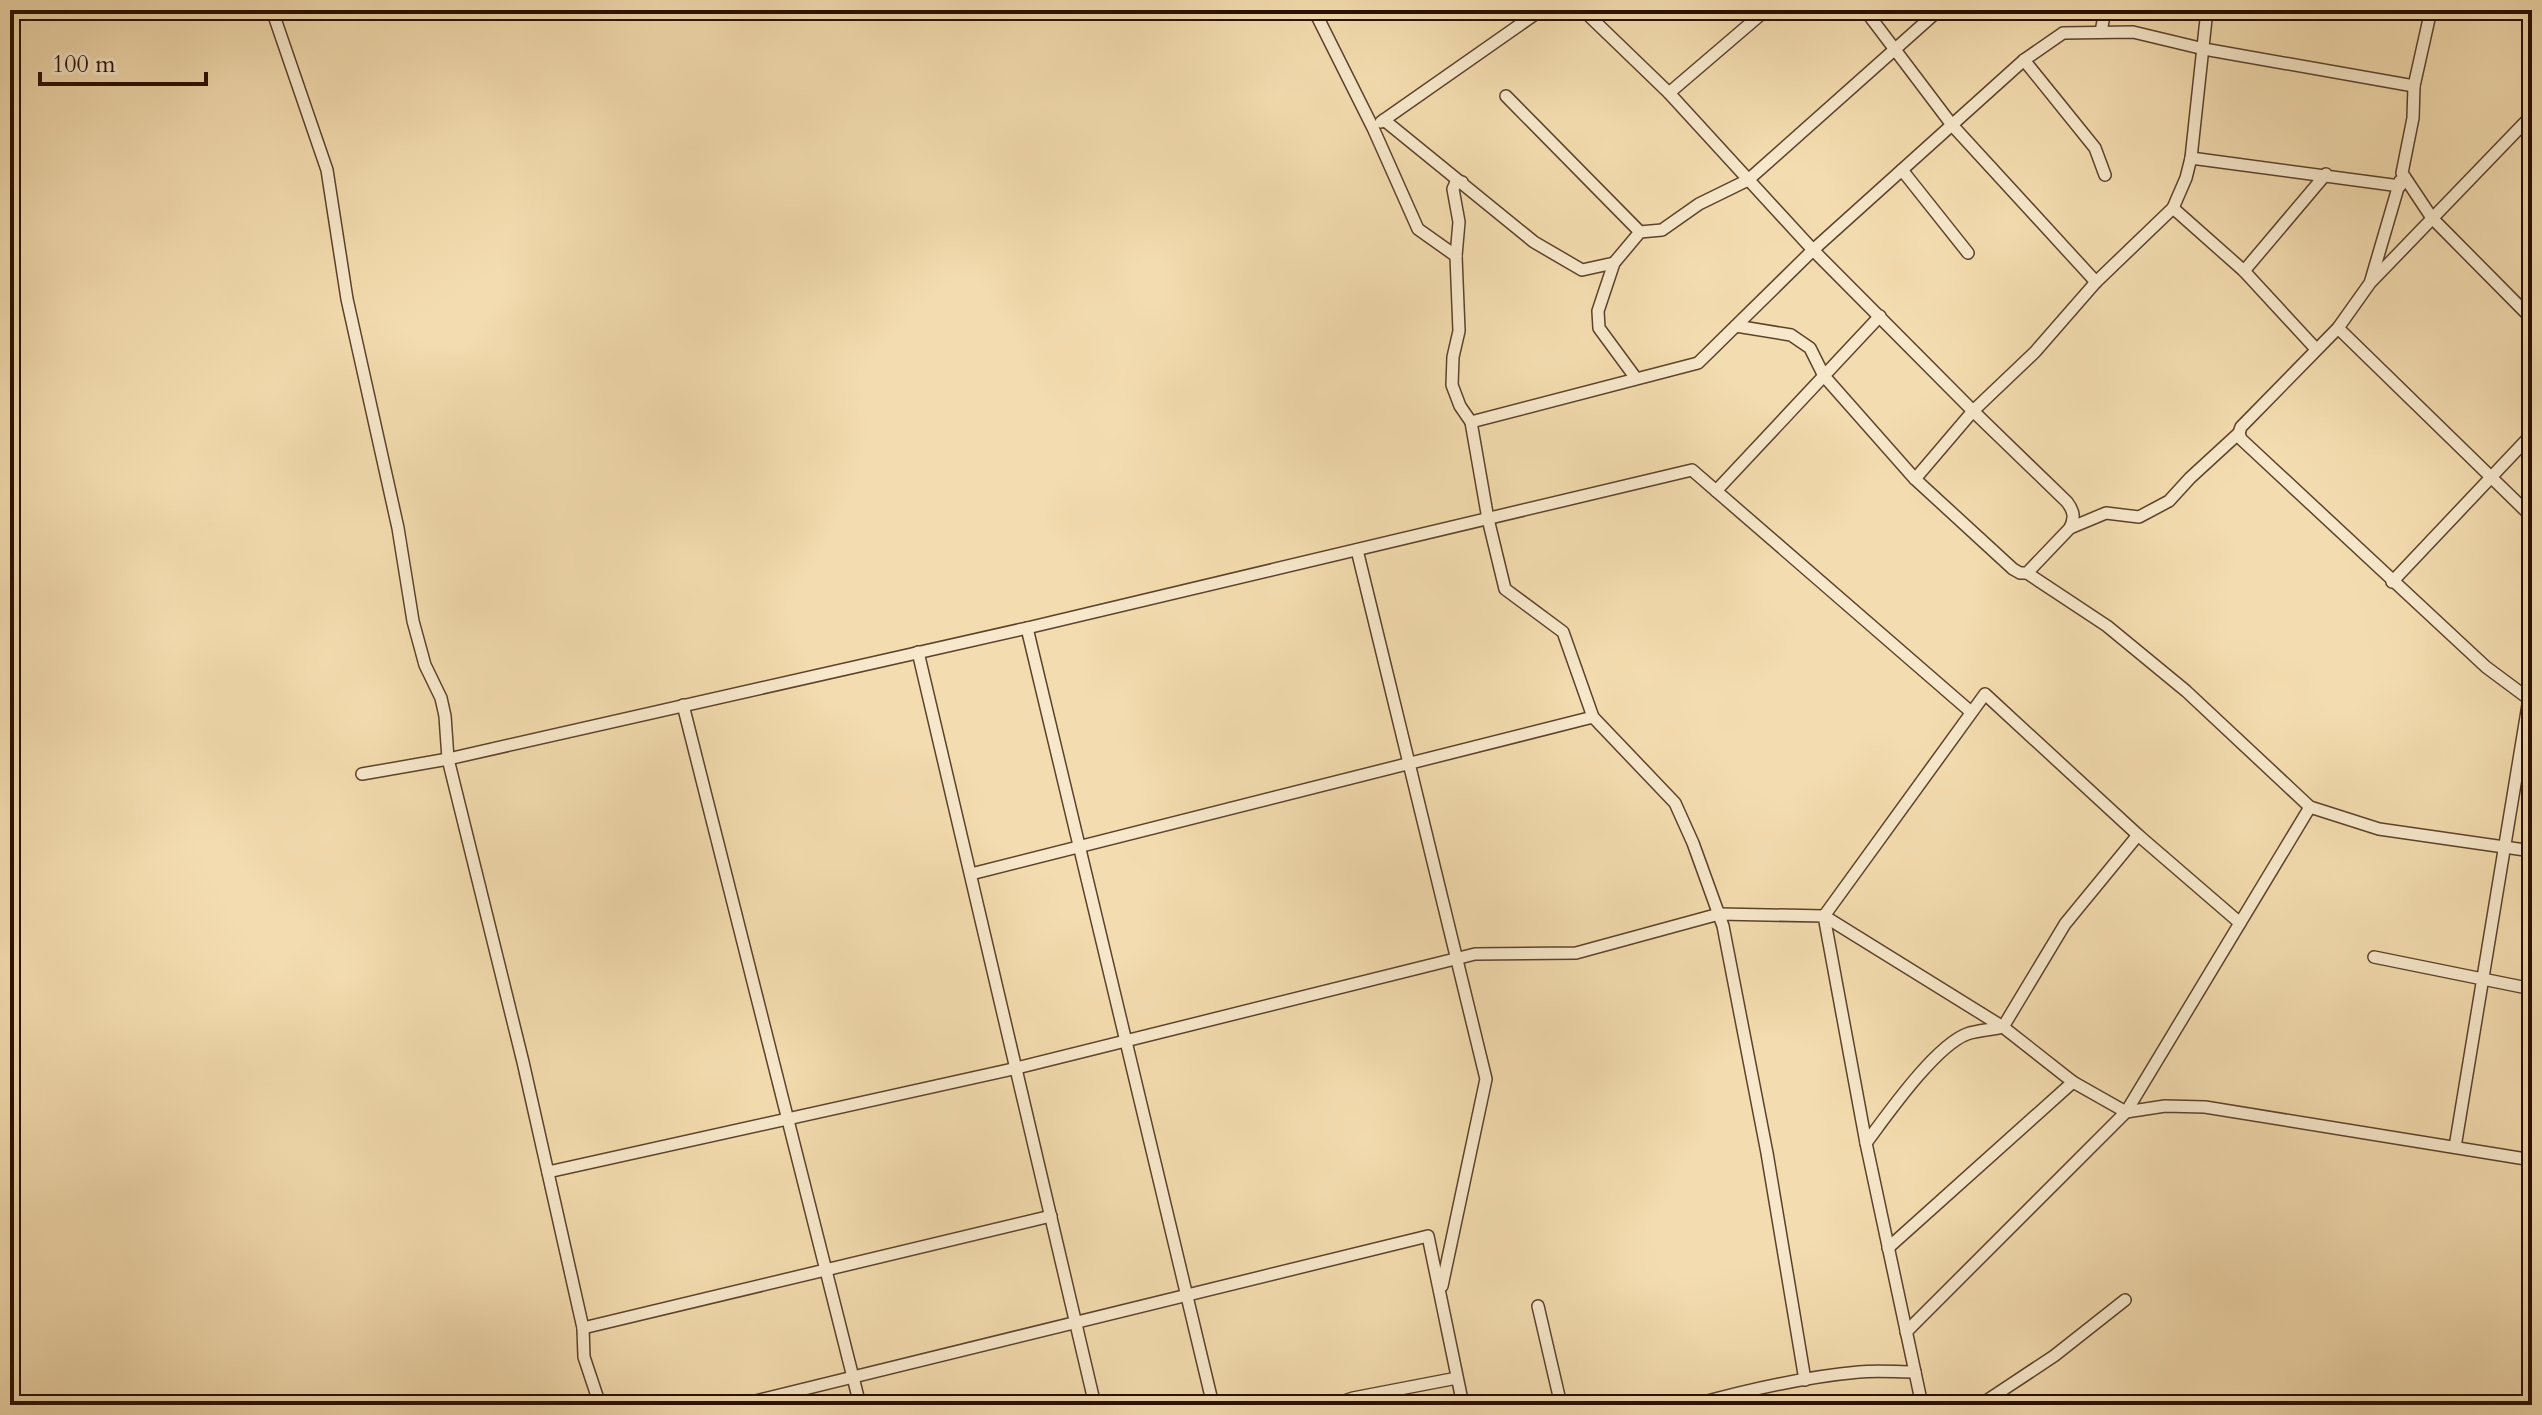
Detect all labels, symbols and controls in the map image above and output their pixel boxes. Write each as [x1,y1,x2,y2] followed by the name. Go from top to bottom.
[40,36,206,86] scale bar
[52,48,116,81] text: 100 m

